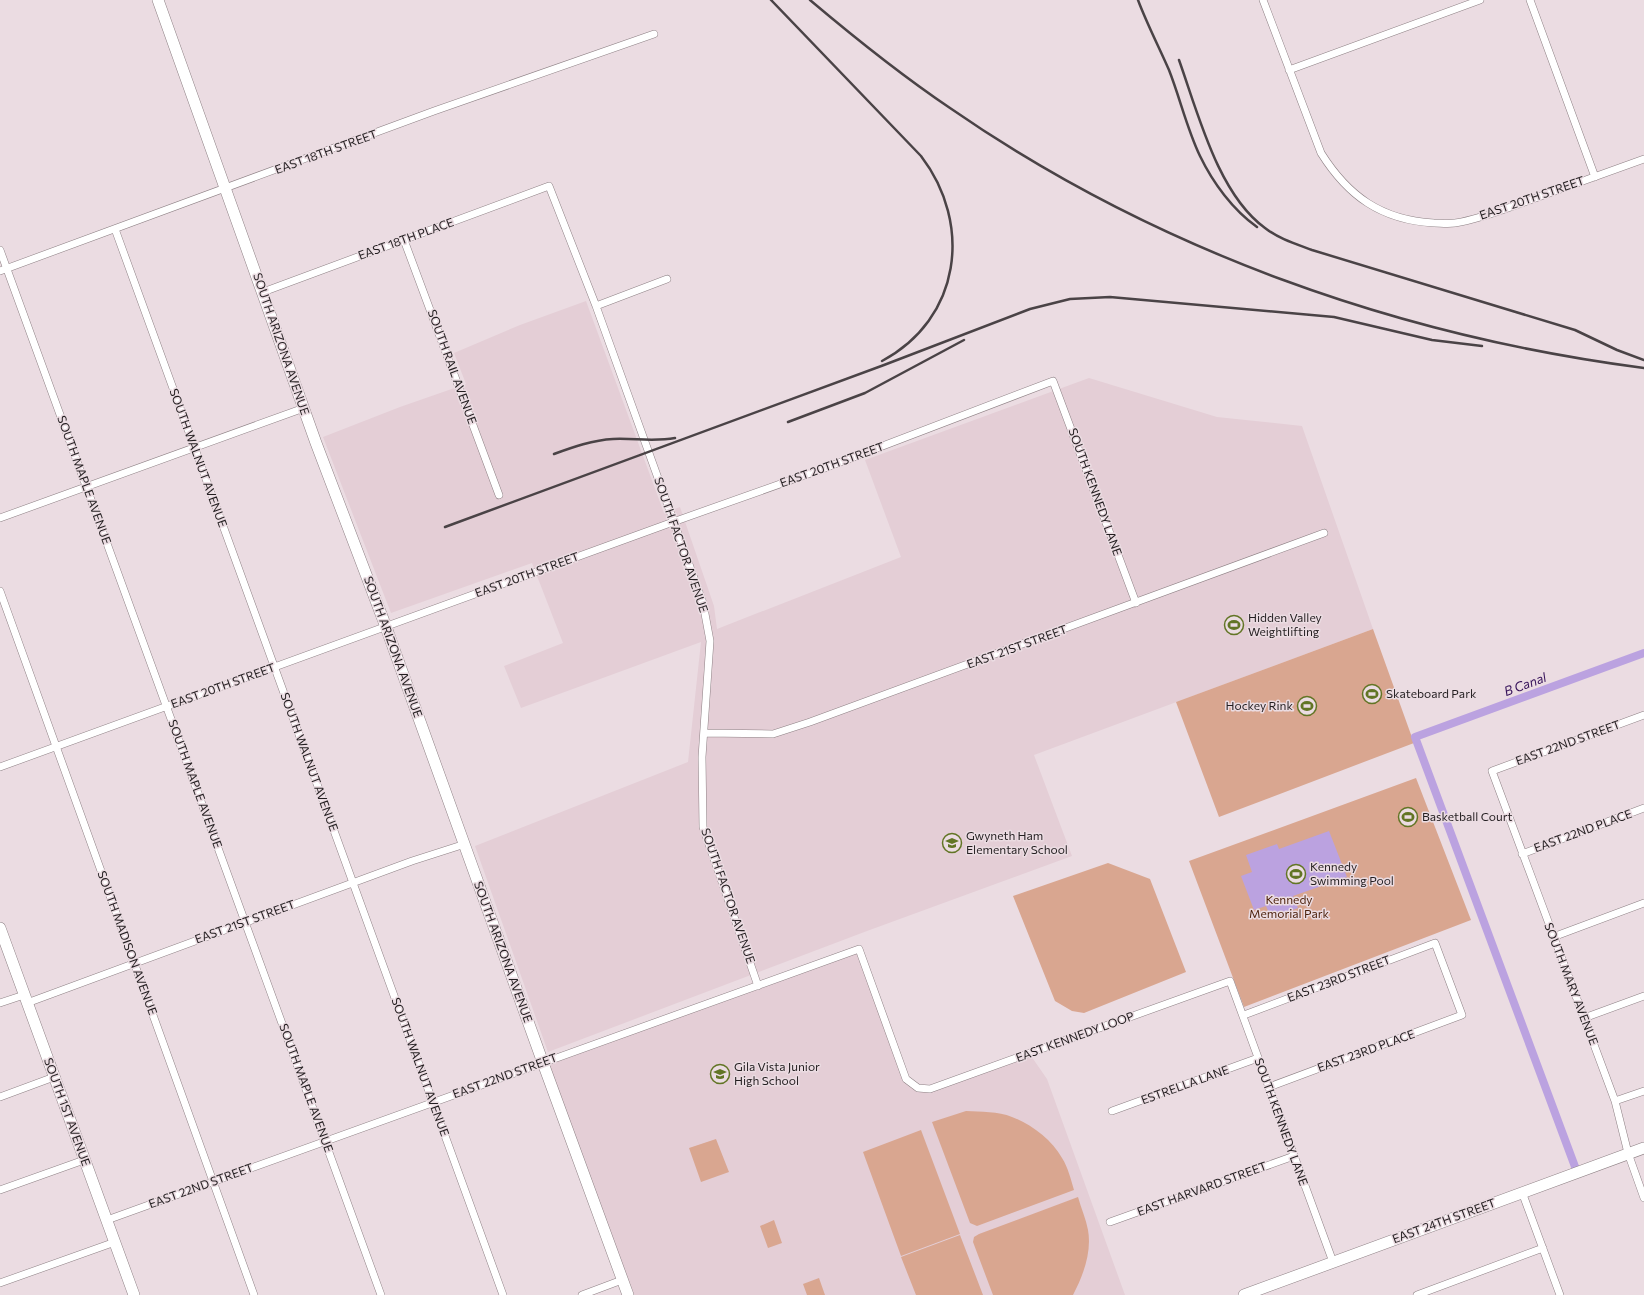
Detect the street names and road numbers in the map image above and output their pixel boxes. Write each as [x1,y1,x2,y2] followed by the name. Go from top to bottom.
[273,126,379,176] street label: EAST 18TH STREET
[1477,172,1586,222] street label: EAST 20TH STREET
[356,214,455,262] street label: EAST 18TH PLACE
[251,271,313,417] street label: SOUTH ARIZONA AVENUE
[426,307,480,426] street label: SOUTH RAIL AVENUE
[167,386,231,529] street label: SOUTH WALNUT AVENUE
[55,413,115,546] street label: SOUTH MAPLE AVENUE
[1066,426,1126,557] street label: SOUTH KENNEDY LANE
[778,439,886,489] street label: EAST 20TH STREET
[652,475,712,614] street label: SOUTH FACTOR AVENUE
[473,549,581,599] street label: EAST 20TH STREET
[362,574,426,719] street label: SOUTH ARIZONA AVENUE
[965,621,1069,671] street label: EAST 21ST STREET
[169,660,277,710] street label: EAST 20TH STREET
[278,690,342,833] street label: SOUTH WALNUT AVENUE
[166,717,226,850] street label: SOUTH MAPLE AVENUE
[1513,717,1622,768] street label: EAST 22ND STREET
[1532,806,1634,854] street label: EAST 22ND PLACE
[699,826,759,965] street label: SOUTH FACTOR AVENUE
[95,869,161,1017] street label: SOUTH MADISON AVENUE
[472,879,536,1024] street label: SOUTH ARIZONA AVENUE
[193,896,297,946] street label: EAST 21ST STREET
[1542,920,1602,1047] street label: SOUTH MARY AVENUE
[1285,952,1393,1004] street label: EAST 23RD STREET
[389,995,453,1138] street label: SOUTH WALNUT AVENUE
[1014,1008,1136,1064] street label: EAST KENNEDY LOOP
[277,1021,337,1154] street label: SOUTH MAPLE AVENUE
[1315,1026,1416,1074] street label: EAST 23RD PLACE
[450,1050,559,1101] street label: EAST 22ND STREET
[42,1056,94,1168] street label: SOUTH 1ST AVENUE
[1252,1056,1312,1187] street label: SOUTH KENNEDY LANE
[1139,1062,1231,1106] street label: ESTRELLA LANE
[1135,1158,1269,1218] street label: EAST HARVARD STREET
[146,1160,255,1211] street label: EAST 22ND STREET
[1390,1195,1498,1245] street label: EAST 24TH STREET

